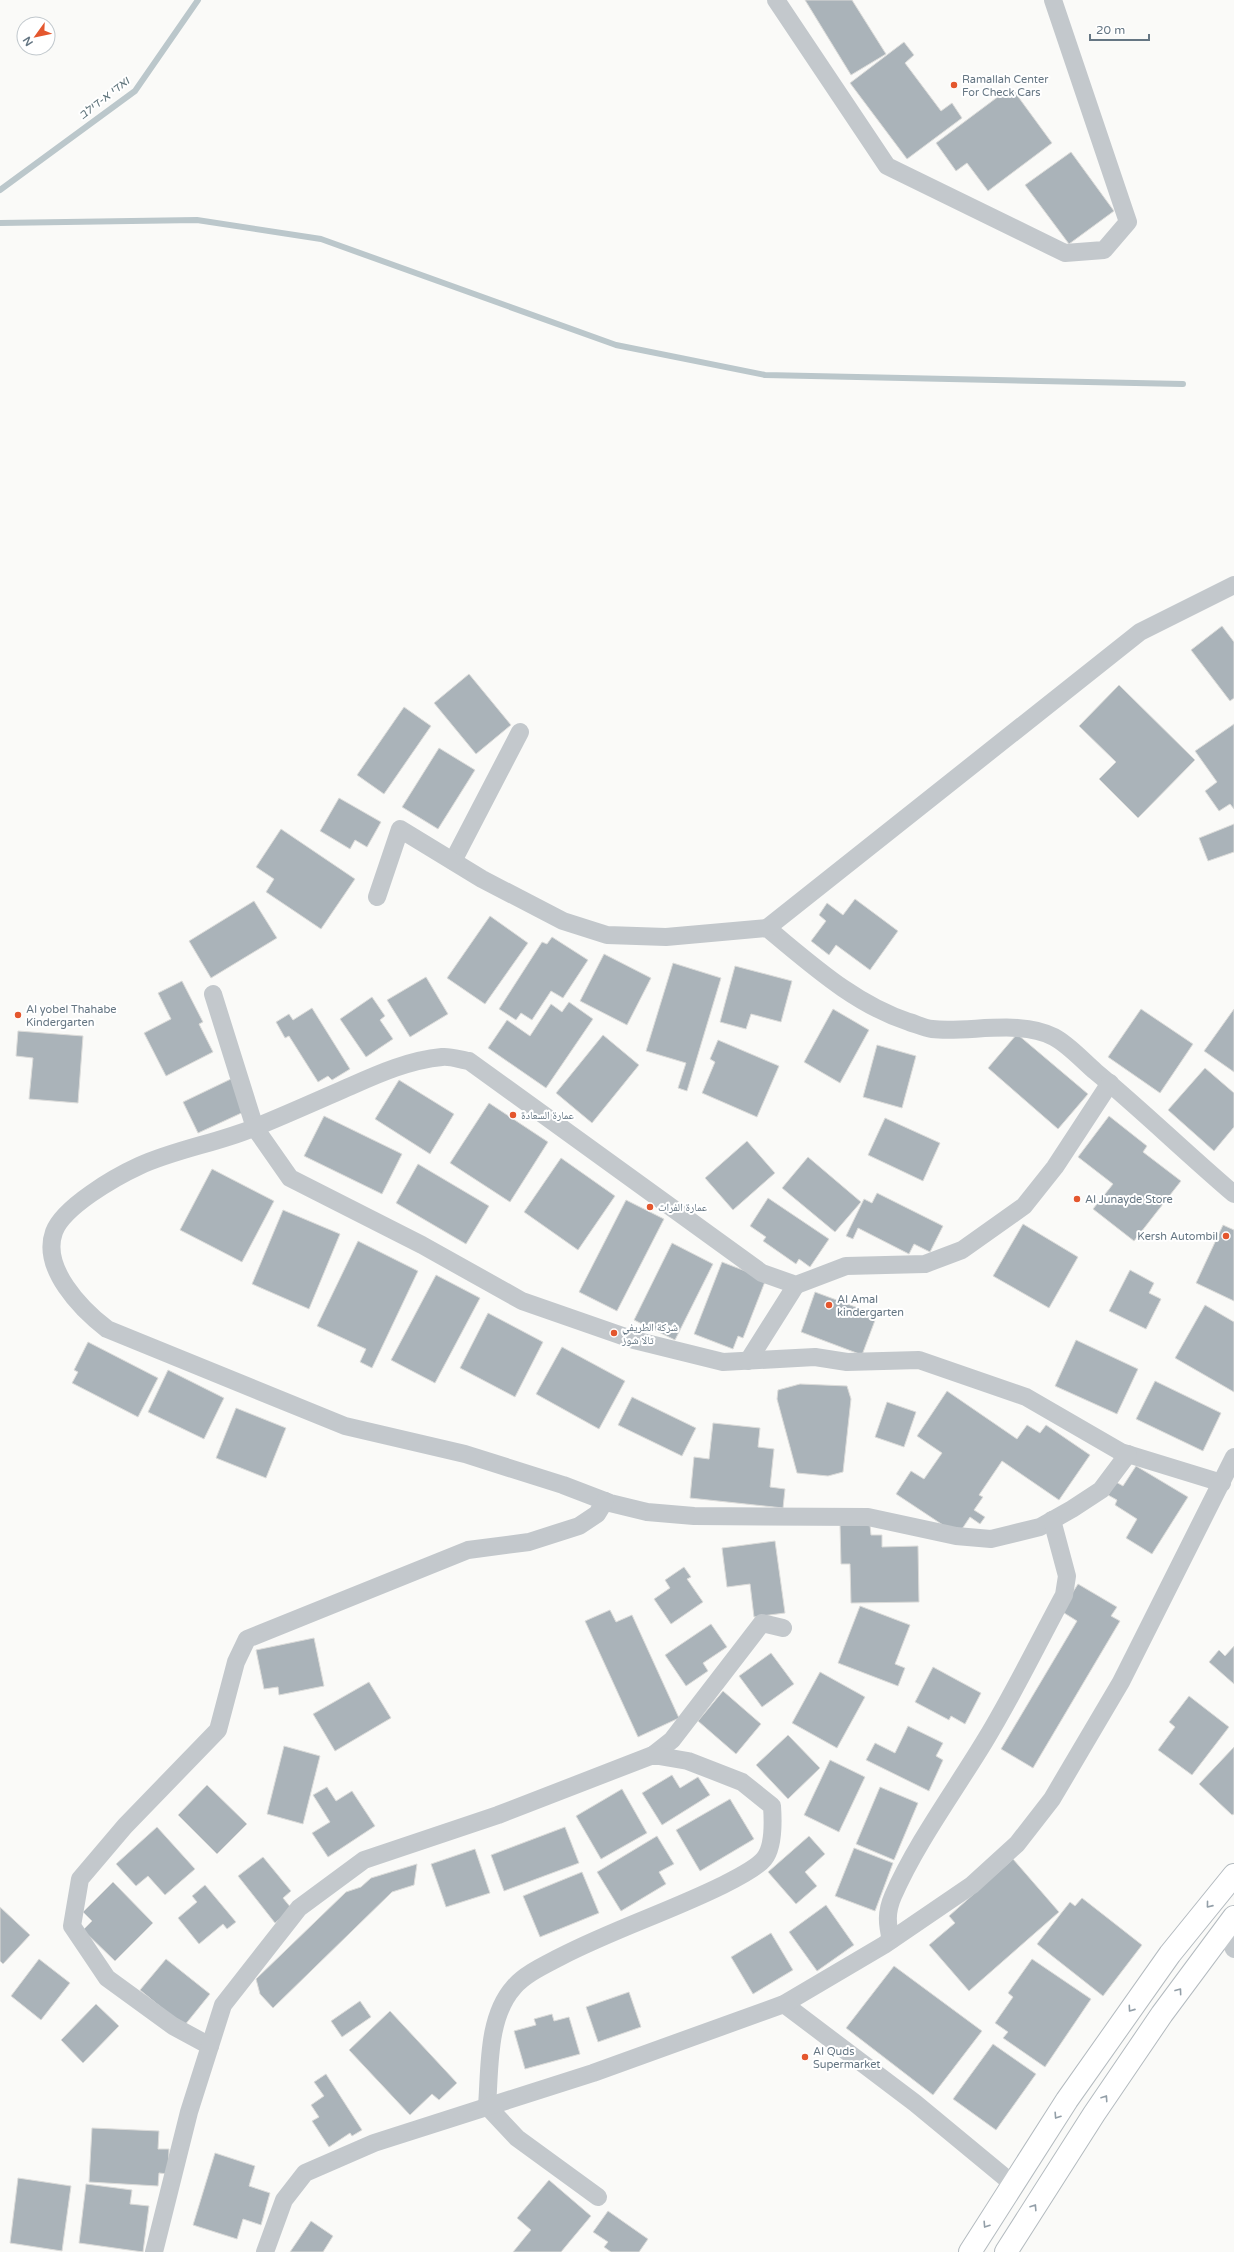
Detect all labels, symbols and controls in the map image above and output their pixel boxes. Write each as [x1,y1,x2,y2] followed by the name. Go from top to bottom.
[16,16,56,56] north arrow
[1090,16,1149,42] scale bar
[1096,23,1125,37] text: 20 m
[20,34,36,48] text: N
[76,73,133,122] water label: ואדי א-דילב
[962,73,1049,99] place label: Ramallah Center For Check Cars
[949,80,959,90] marker: Ramallah Center For Check Cars
[26,1003,117,1029] place label: Al yobel Thahabe Kindergarten
[13,1010,23,1020] marker: Al yobel Thahabe Kindergarten
[521,1109,575,1122] place label: عمارة السعادة
[508,1110,518,1120] marker: عمارة السعادة
[1085,1193,1173,1206] place label: Al Junayde Store
[1072,1194,1082,1204] marker: Al Junayde Store
[658,1201,708,1214] place label: عمارة الفرات
[645,1202,655,1212] marker: عمارة الفرات
[1137,1230,1218,1243] place label: Kersh Autombil
[1221,1231,1231,1241] marker: Kersh Autombil
[837,1293,904,1319] place label: Al Amal kindergarten
[824,1300,834,1310] marker: Al Amal kindergarten
[621,1321,678,1347] place label: شركة الطريفي تالا شوز
[609,1328,619,1338] marker: شركة الطريفي تالا شوز
[1207,1901,1214,1908] one-way arrow
[1174,1988,1182,1995] one-way arrow
[1128,2005,1136,2012] one-way arrow
[813,2045,881,2071] place label: Al Quds Supermarket
[800,2052,810,2062] marker: Al Quds Supermarket
[1100,2095,1108,2102] one-way arrow
[1054,2112,1062,2119] one-way arrow
[1029,2204,1037,2211] one-way arrow
[983,2221,991,2228] one-way arrow

